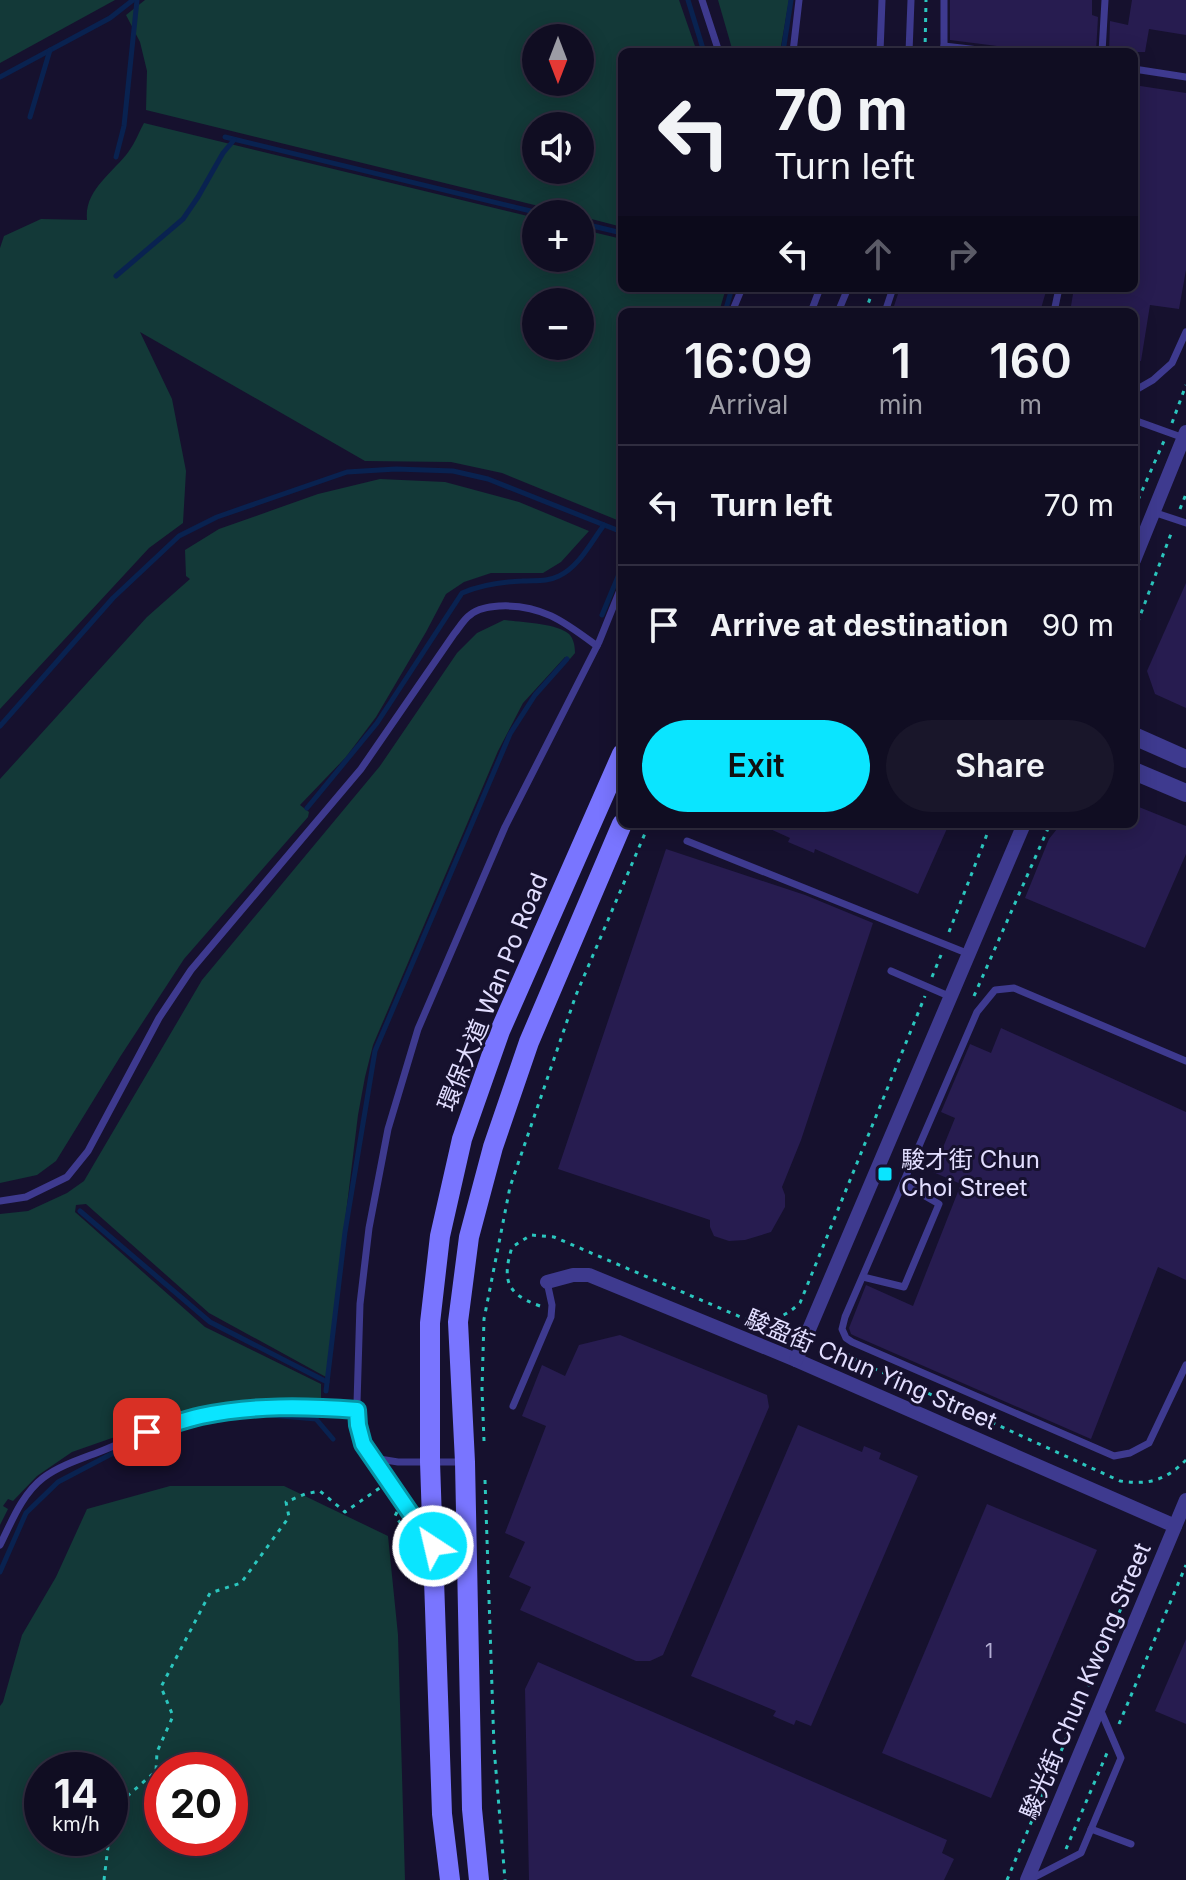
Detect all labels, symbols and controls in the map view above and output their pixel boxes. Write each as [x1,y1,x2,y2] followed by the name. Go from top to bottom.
[522,24,594,96] north arrow
[522,24,594,360] map controls
[774,76,908,144] text: 70 m
[642,80,746,184] icon: left
[522,112,594,184] button: sound
[774,144,915,188] text: Turn left
[522,200,594,272] button: +
[772,232,816,276] icon: left
[856,232,900,276] icon: ahead
[940,232,984,276] icon: right
[522,288,594,360] button: −
[684,331,813,390] text: 16:09
[891,331,911,390] text: 1
[989,331,1072,390] text: 160
[708,389,788,420] text: Arrival
[879,389,923,420] text: min
[1019,389,1042,420] text: m
[642,483,686,527] icon: left
[710,487,832,523] text: Turn left
[1044,487,1114,523] text: 70 m
[642,603,686,647] icon: arrive
[710,607,1008,643] text: Arrive at destination
[1042,607,1114,643] text: 90 m
[642,720,870,812] button: Exit
[886,720,1114,812] button: Share
[432,869,554,1115] street label: 環保大道 Wan Po Road
[901,1145,1040,1202] place label: 駿才街 Chun Choi Street
[876,1165,894,1183] marker: 駿才街 Chun Choi Street
[741,1303,1001,1436] street label: 駿盈街 Chun Ying Street
[113,1398,181,1466] pin
[125,1410,169,1454] icon: arrive
[391,1504,475,1588] position arrow
[1014,1538,1157,1823] street label: 駿光街 Chun Kwong Street
[985,1639,993,1663] house number: 1
[144,1752,248,1856] speed limit sign: 20
[54,1769,98,1818] text: 14
[52,1812,100,1836] text: km/h

